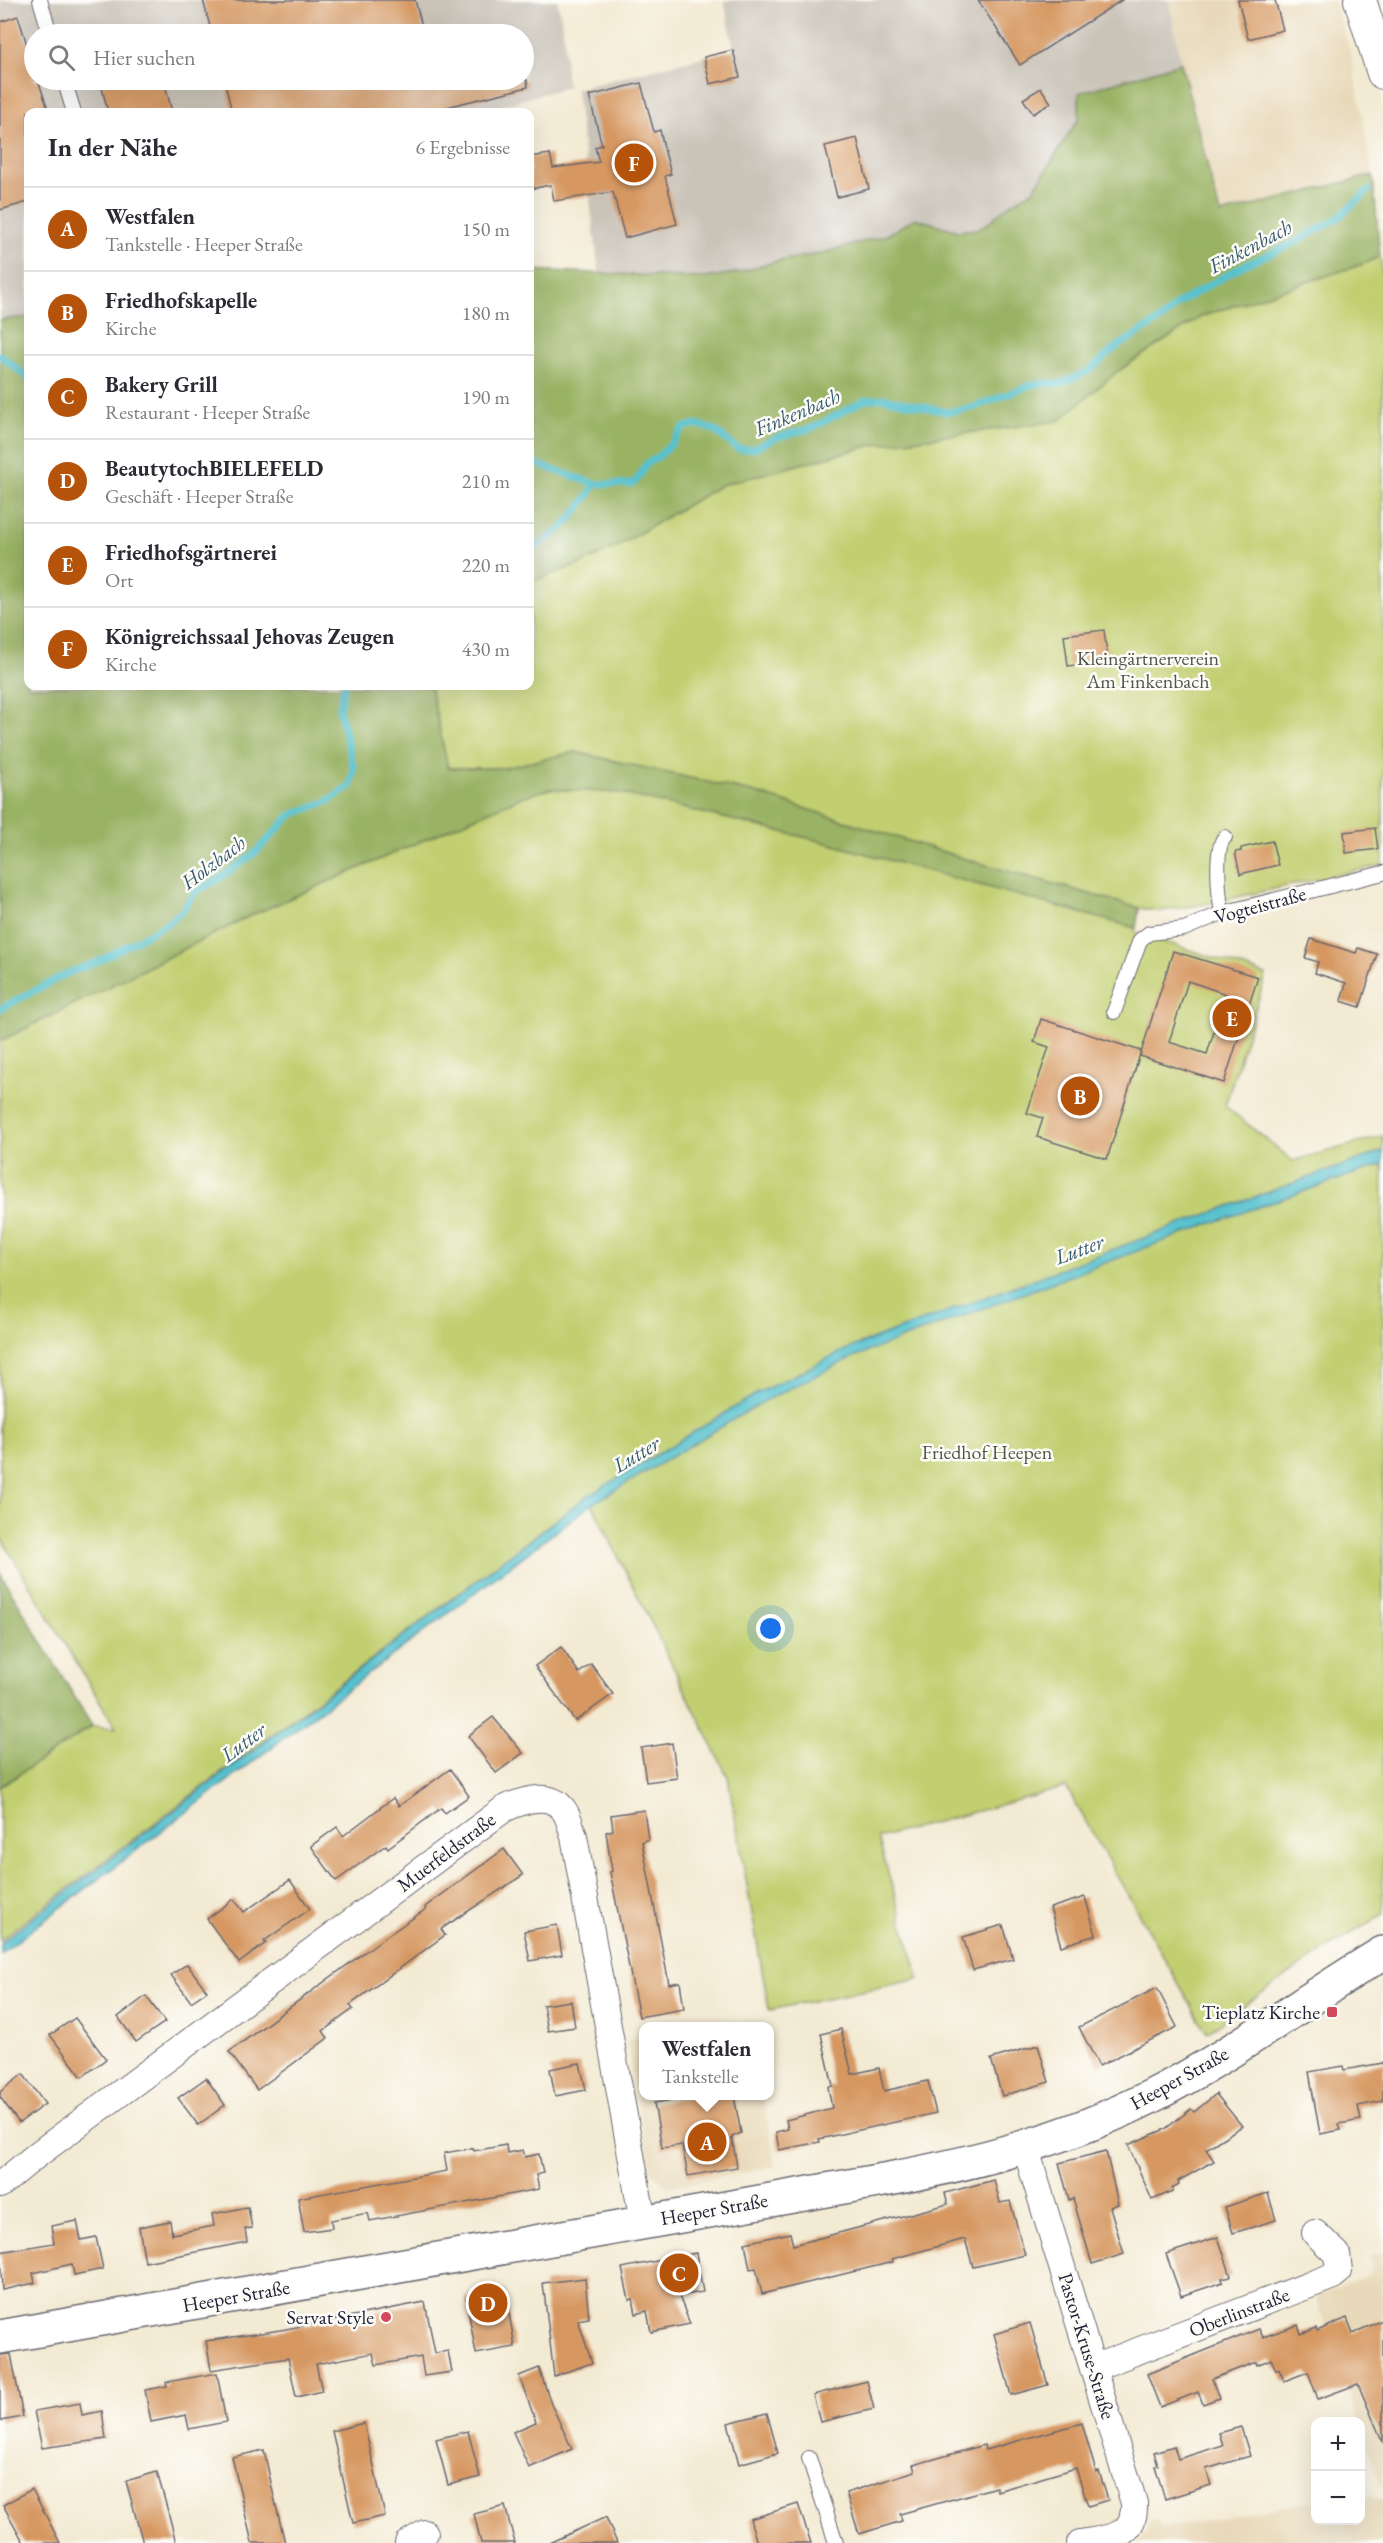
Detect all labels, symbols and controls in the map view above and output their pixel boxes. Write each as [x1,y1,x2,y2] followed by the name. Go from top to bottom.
[24,24,534,90] search box
[45,41,78,74] icon: search
[93,43,196,72] text: Hier suchen
[48,130,177,164] text: In der Nähe
[415,134,510,160] text: 6 Ergebnisse
[614,140,654,186] pin: F
[105,202,195,231] text: Westfalen
[1203,213,1296,280] water label: Finkenbach
[60,216,75,242] text: A
[462,216,510,242] text: 150 m
[105,231,303,257] text: Tankstelle · Heeper Straße
[105,286,257,315] text: Friedhofskapelle
[61,300,74,326] text: B
[462,300,510,326] text: 180 m
[105,315,156,341] text: Kirche
[105,370,218,399] text: Bakery Grill
[749,382,844,443] water label: Finkenbach
[60,384,75,410] text: C
[462,384,510,410] text: 190 m
[105,399,310,425] text: Restaurant · Heeper Straße
[105,454,323,483] text: BeautytochBIELEFELD
[60,468,75,494] text: D
[462,468,510,494] text: 210 m
[105,483,293,509] text: Geschäft · Heeper Straße
[105,538,277,567] text: Friedhofsgärtnerei
[62,552,73,578] text: E
[462,552,510,578] text: 220 m
[105,567,133,593] text: Ort
[105,622,394,651] text: Königreichssaal Jehovas Zeugen
[62,636,73,662] text: F
[462,636,510,662] text: 430 m
[1077,645,1220,694] park label: Kleingärtnerverein Am Finkenbach
[105,651,156,677] text: Kirche
[175,829,251,896] water label: Holzbach
[1211,880,1309,930] street label: Vogteistraße
[1212,996,1252,1040] pin: E
[1060,1074,1100,1118] pin: B
[1050,1227,1108,1271] water label: Lutter
[607,1429,665,1479] water label: Lutter
[922,1439,1053,1465] park label: Friedhof Heepen
[756,1614,785,1643] your location
[214,1715,272,1769] water label: Lutter
[391,1806,501,1898] street label: Muerfeldstraße
[1202,1999,1320,2025] place label: Tieplatz Kirche
[1325,2005,1339,2019] marker: Tieplatz Kirche
[639,2022,774,2100] popup
[662,2034,751,2063] text: Westfalen
[1125,2040,1233,2116] street label: Heeper Straße
[662,2063,739,2089] text: Tankstelle
[688,2120,726,2164] pin: A
[658,2187,770,2231] street label: Heeper Straße
[660,2250,698,2296] pin: C
[1052,2270,1122,2422] street label: Pastor-Kruse-Straße
[180,2274,292,2318] street label: Heeper Straße
[468,2280,508,2326] pin: D
[1185,2281,1293,2343] street label: Oberlinstraße
[287,2304,374,2330] place label: Servat Style
[379,2310,393,2324] marker: Servat Style
[1311,2417,1365,2525] map controls
[1311,2417,1365,2471] button: +
[1311,2471,1365,2525] button: −

